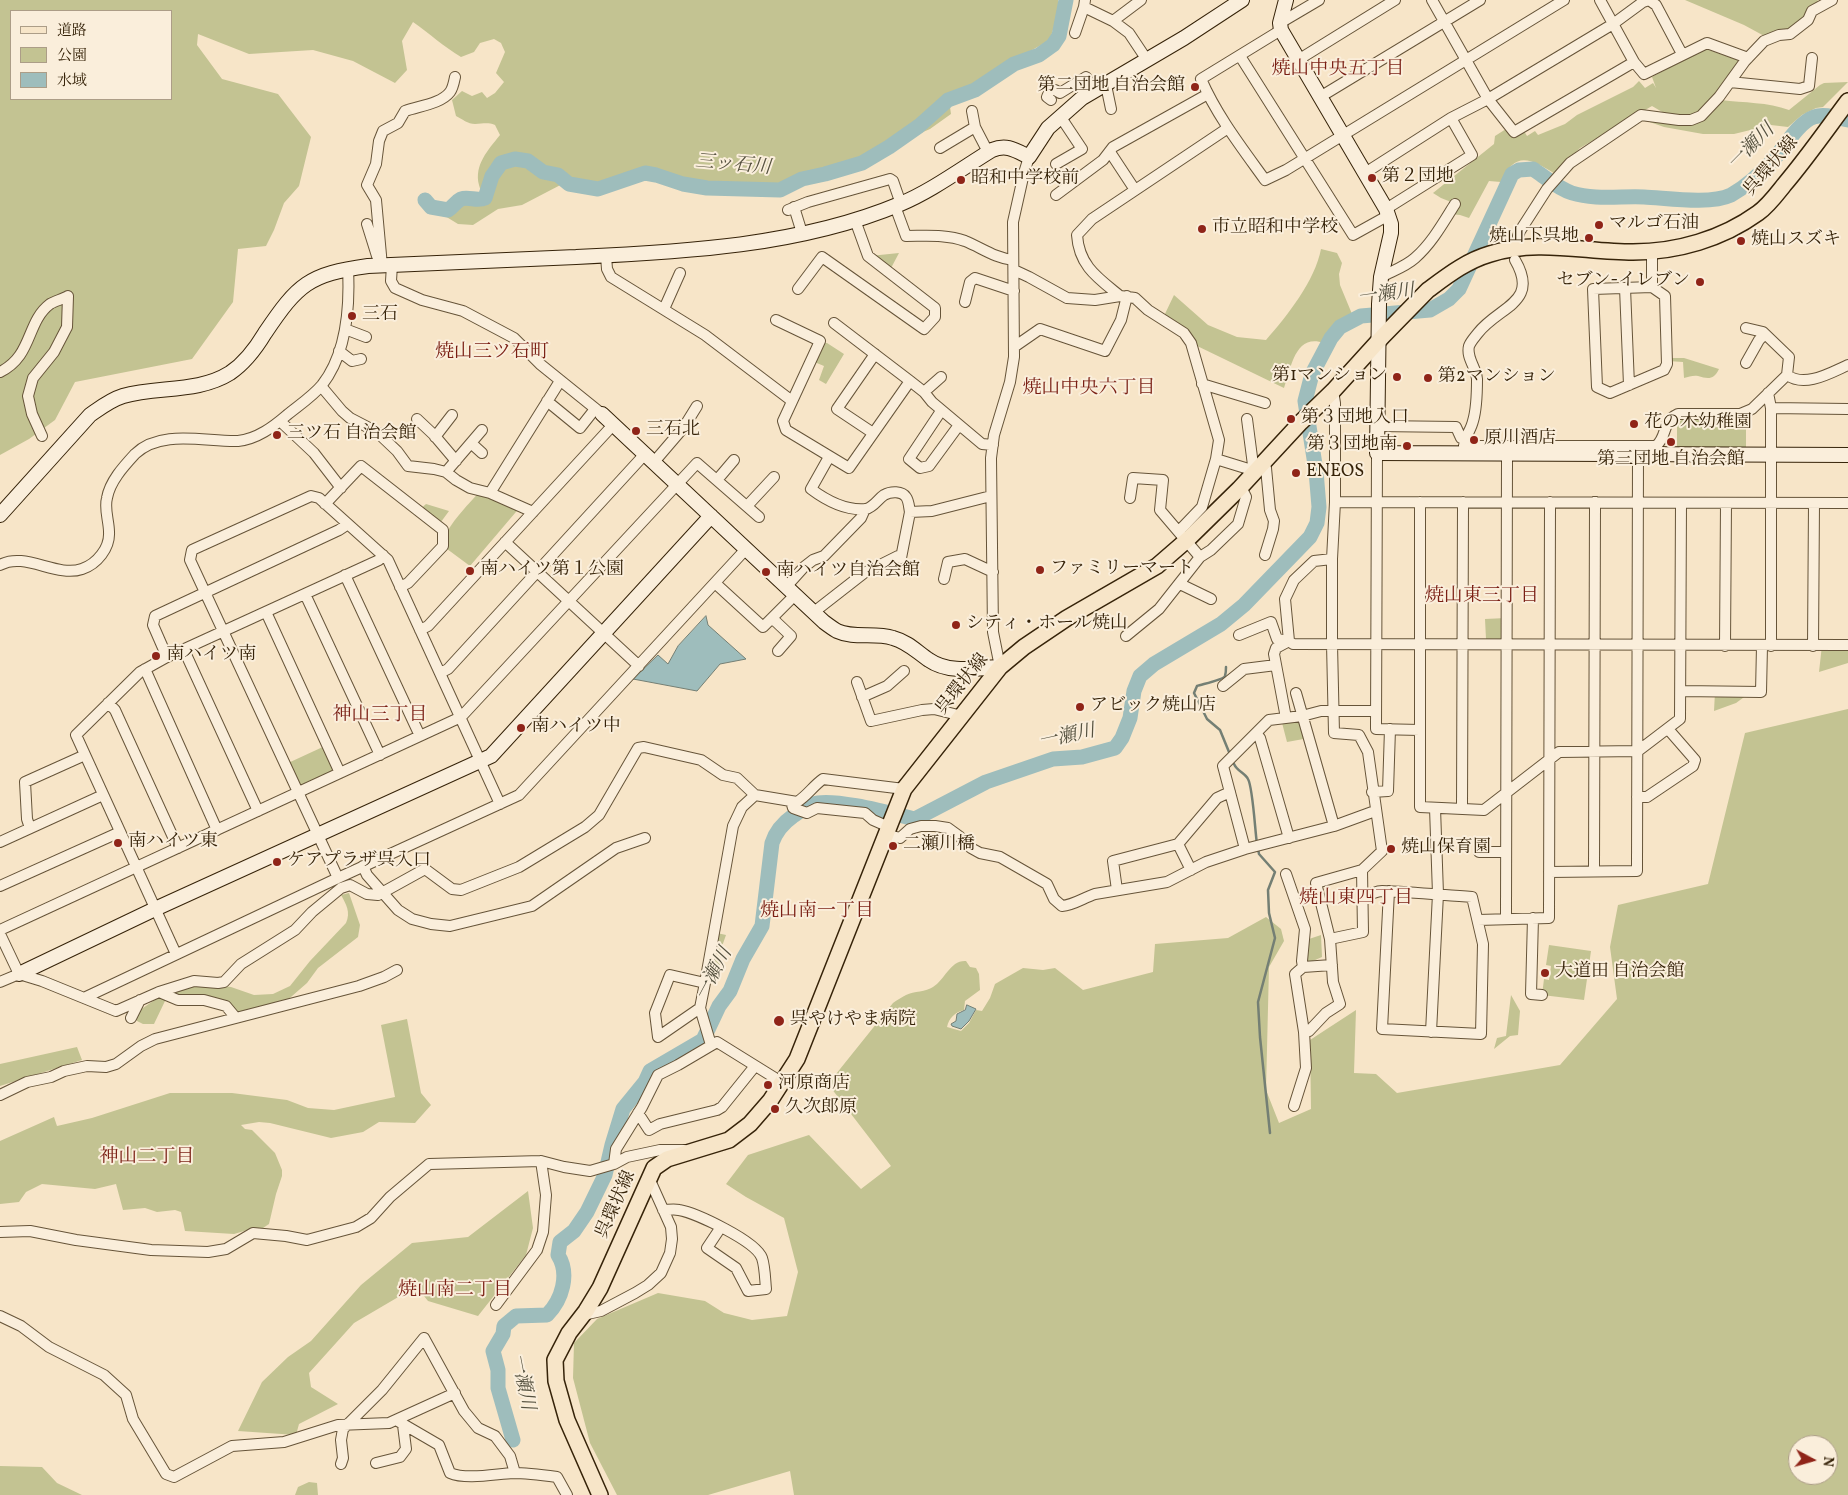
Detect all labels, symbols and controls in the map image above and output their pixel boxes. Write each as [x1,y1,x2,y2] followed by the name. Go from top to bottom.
[10,10,172,100] legend
[57,21,87,42] text: 道路
[57,46,87,67] text: 公園
[1272,60,1404,82] district label: 焼山中央五丁目
[57,71,87,92] text: 水域
[1037,76,1185,98] place label: 第二団地 自治会館
[1189,81,1201,93] marker: 第二団地 自治会館
[1724,120,1780,176] water label: 一瀬川
[1740,133,1804,201] street label: 呉環状線
[694,151,772,181] water label: 三ッ石川
[1382,167,1454,189] place label: 第２団地
[971,169,1079,191] place label: 昭和中学校前
[1366,172,1378,184] marker: 第２団地
[955,174,967,186] marker: 昭和中学校前
[1609,214,1699,236] place label: マルゴ石油
[1212,218,1338,240] place label: 市立昭和中学校
[1593,219,1605,231] marker: マルゴ石油
[1196,223,1208,235] marker: 市立昭和中学校
[1489,227,1579,249] place label: 焼山下呉地
[1751,230,1841,252] place label: 焼山スズキ
[1583,232,1595,244] marker: 焼山下呉地
[1735,235,1747,247] marker: 焼山スズキ
[1556,271,1690,293] place label: セブン-イレブン
[1694,276,1706,288] marker: セブン-イレブン
[1356,281,1416,311] water label: 一瀬川
[362,305,398,327] place label: 三石
[346,310,358,322] marker: 三石
[435,343,549,365] district label: 焼山三ツ石町
[1272,366,1387,388] place label: 第1マンション
[1438,367,1556,389] place label: 第2マンション
[1391,371,1403,383] marker: 第1マンション
[1422,372,1434,384] marker: 第2マンション
[1023,379,1155,401] district label: 焼山中央六丁目
[1301,408,1409,430] place label: 第３団地入口
[1285,413,1297,425] marker: 第３団地入口
[1644,413,1752,435] place label: 花の木幼稚園
[1628,418,1640,430] marker: 花の木幼稚園
[646,420,700,442] place label: 三石北
[287,424,417,446] place label: 三ツ石 自治会館
[630,425,642,437] marker: 三石北
[271,429,283,441] marker: 三ツ石 自治会館
[1484,429,1556,451] place label: 原川酒店
[1468,434,1480,446] marker: 原川酒店
[1307,435,1397,457] place label: 第３団地南
[1665,436,1677,448] marker: 第三団地 自治会館
[1401,440,1413,452] marker: 第３団地南
[1597,450,1745,472] place label: 第三団地 自治会館
[1306,462,1364,484] place label: ENEOS
[1290,467,1302,479] marker: ENEOS
[1050,559,1194,581] place label: ファミリーマート
[480,560,624,582] place label: 南ハイツ第１公園
[776,561,920,583] place label: 南ハイツ自治会館
[1034,564,1046,576] marker: ファミリーマート
[464,565,476,577] marker: 南ハイツ第１公園
[760,566,772,578] marker: 南ハイツ自治会館
[1425,587,1539,609] district label: 焼山東三丁目
[966,614,1128,636] place label: シティ・ホール焼山
[950,619,962,631] marker: シティ・ホール焼山
[166,645,256,667] place label: 南ハイツ南
[150,650,162,662] marker: 南ハイツ南
[932,650,994,720] street label: 呉環状線
[1090,696,1216,718] place label: アビック焼山店
[1074,701,1086,713] marker: アビック焼山店
[333,706,427,728] district label: 神山三丁目
[531,717,621,739] place label: 南ハイツ中
[1037,721,1097,755] water label: 一瀬川
[515,722,527,734] marker: 南ハイツ中
[128,832,218,854] place label: 南ハイツ東
[903,835,975,857] place label: 二瀬川橋
[112,837,124,849] marker: 南ハイツ東
[1401,838,1491,860] place label: 焼山保育園
[887,840,899,852] marker: 二瀬川橋
[1385,843,1397,855] marker: 焼山保育園
[287,851,431,873] place label: ケアプラザ呉入口
[271,856,283,868] marker: ケアプラザ呉入口
[1299,889,1413,911] district label: 焼山東四丁目
[760,902,874,924] district label: 焼山南一丁目
[692,944,738,1006] water label: 一瀬川
[1555,962,1685,984] place label: 大道田 自治会館
[1539,967,1551,979] marker: 大道田 自治会館
[790,1010,916,1032] place label: 呉やけやま病院
[772,1014,786,1028] marker: 呉やけやま病院
[778,1074,850,1096] place label: 河原商店
[762,1079,774,1091] marker: 河原商店
[785,1098,857,1120] place label: 久次郎原
[769,1103,781,1115] marker: 久次郎原
[100,1148,194,1170] district label: 神山二丁目
[592,1168,642,1242] street label: 呉環状線
[398,1281,512,1303] district label: 焼山南二丁目
[504,1352,538,1412] water label: 一瀬川
[1788,1435,1838,1485] north arrow
[1817,1455,1837,1468] text: N

